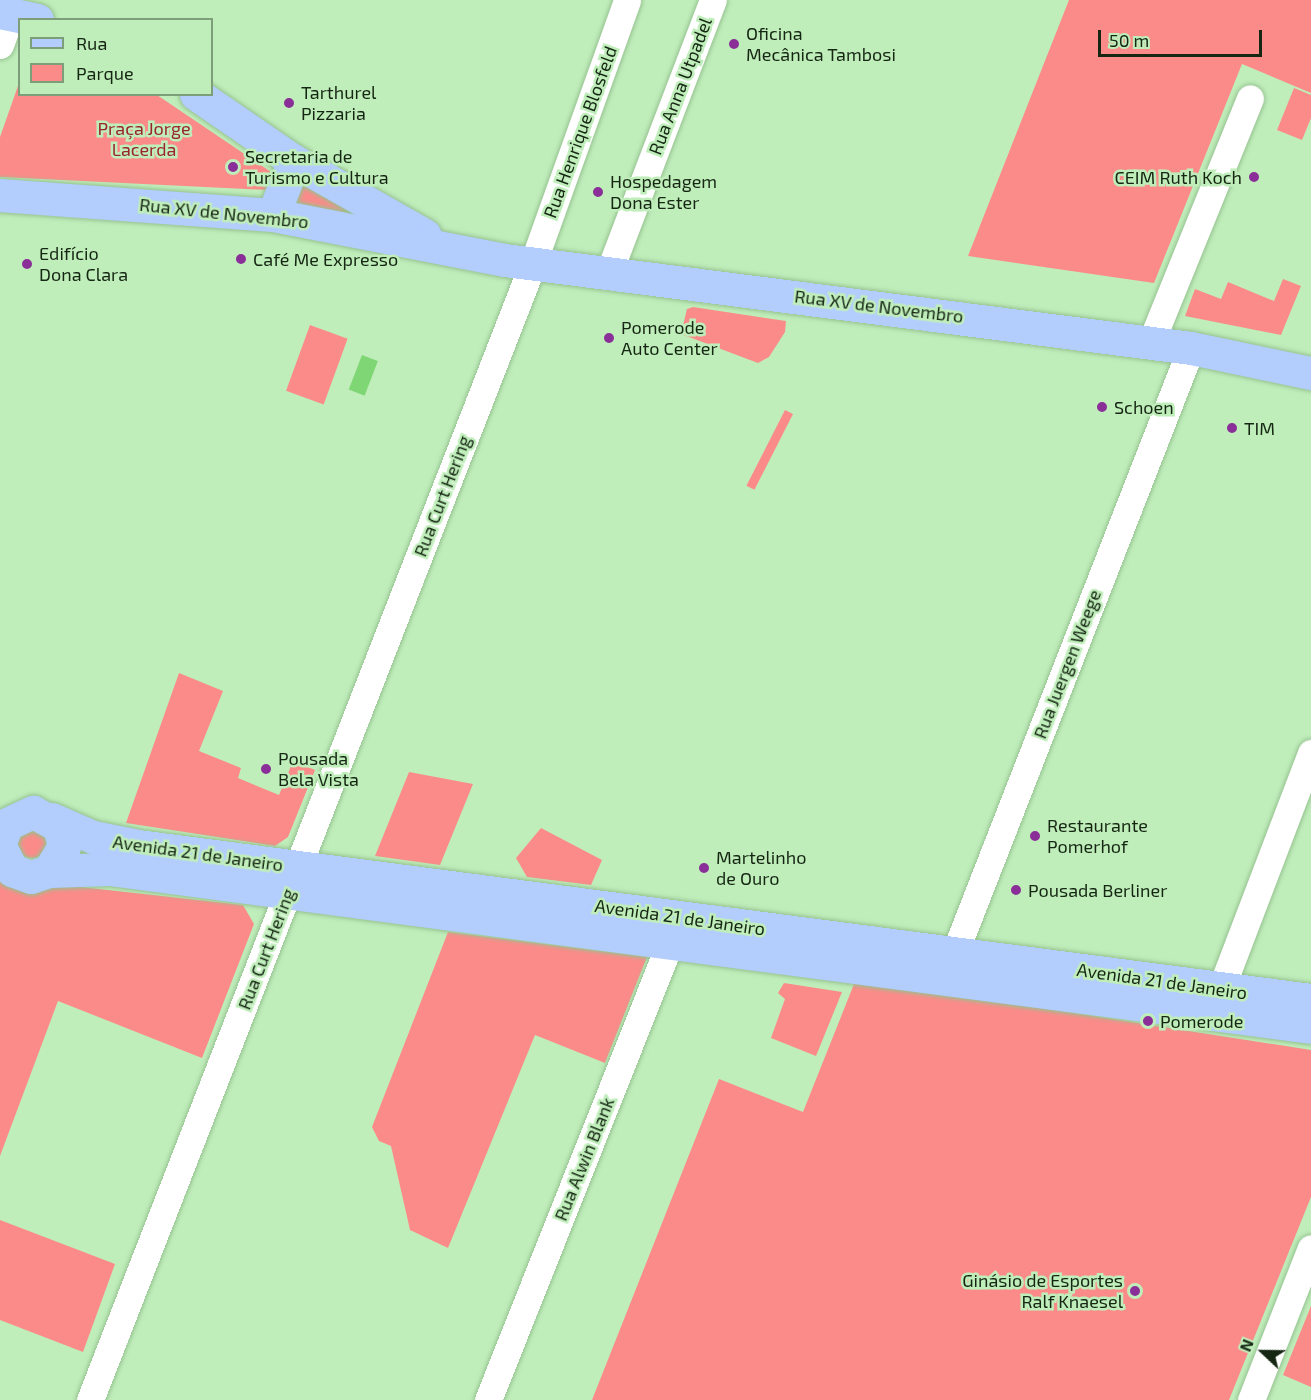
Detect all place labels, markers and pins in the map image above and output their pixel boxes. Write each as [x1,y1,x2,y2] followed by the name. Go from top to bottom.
[746,23,896,66] place label: Oficina Mecânica Tambosi
[727,37,741,51] marker: Oficina Mecânica Tambosi
[301,82,376,124] place label: Tarthurel Pizzaria
[282,96,296,110] marker: Tarthurel Pizzaria
[245,146,389,188] place label: Secretaria de Turismo e Cultura
[226,160,240,174] marker: Secretaria de Turismo e Cultura
[1115,166,1242,188] place label: CEIM Ruth Koch
[1247,170,1261,184] marker: CEIM Ruth Koch
[610,171,717,213] place label: Hospedagem Dona Ester
[591,185,605,199] marker: Hospedagem Dona Ester
[39,243,128,286] place label: Edifício Dona Clara
[253,248,398,270] place label: Café Me Expresso
[234,252,248,266] marker: Café Me Expresso
[20,257,34,271] marker: Edifício Dona Clara
[621,317,718,360] place label: Pomerode Auto Center
[602,331,616,345] marker: Pomerode Auto Center
[1114,396,1174,418] place label: Schoen
[1095,400,1109,414] marker: Schoen
[1244,417,1275,439] place label: TIM
[1225,421,1239,435] marker: TIM
[278,748,359,790] place label: Pousada Bela Vista
[259,762,273,776] marker: Pousada Bela Vista
[1047,815,1148,858] place label: Restaurante Pomerhof
[1028,829,1042,843] marker: Restaurante Pomerhof
[716,847,806,890] place label: Martelinho de Ouro
[697,861,711,875] marker: Martelinho de Ouro
[1028,879,1167,901] place label: Pousada Berliner
[1009,883,1023,897] marker: Pousada Berliner
[1160,1010,1243,1032] place label: Pomerode
[1141,1014,1155,1028] marker: Pomerode
[962,1270,1123,1312] place label: Ginásio de Esportes Ralf Knaesel
[1128,1284,1142,1298] marker: Ginásio de Esportes Ralf Knaesel

